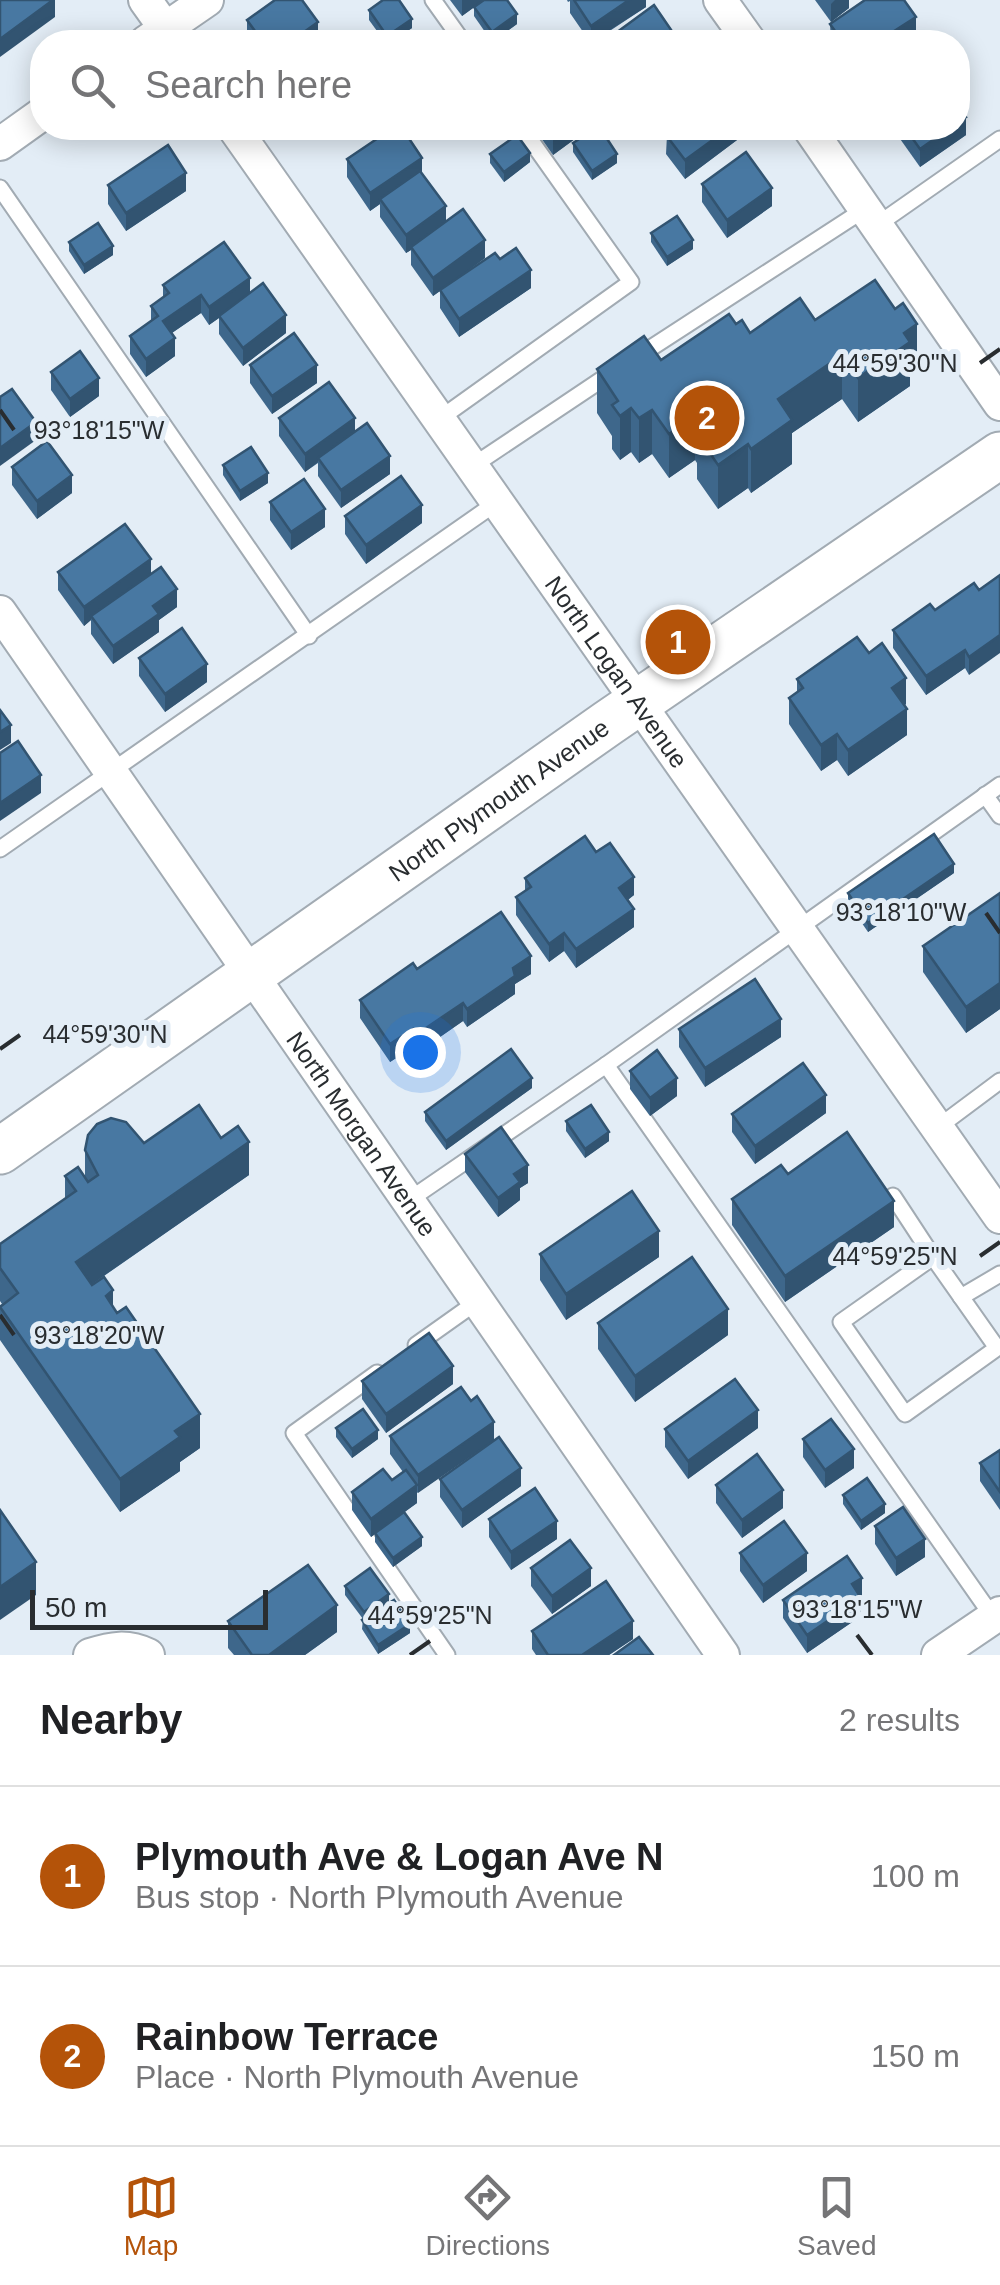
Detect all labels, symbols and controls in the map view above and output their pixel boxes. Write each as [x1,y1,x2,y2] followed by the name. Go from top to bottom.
[30,30,970,140] search box
[65,58,120,113] icon: search
[145,64,352,106] text: Search here
[832,349,958,377] text: 44°59'30"N
[674,380,740,456] pin: 2
[34,416,165,444] text: 93°18'15"W
[540,571,694,773] street label: North Logan Avenue
[646,604,710,680] pin: 1
[384,713,614,887] street label: North Plymouth Avenue
[836,898,967,926] text: 93°18'10"W
[42,1020,168,1048] text: 44°59'30"N
[281,1026,442,1242] street label: North Morgan Avenue
[395,1027,446,1078] your location
[832,1242,958,1270] text: 44°59'25"N
[34,1321,165,1349] text: 93°18'20"W
[30,1585,268,1630] scale bar
[45,1592,107,1623] text: 50 m
[792,1595,923,1623] text: 93°18'15"W
[367,1601,493,1629] text: 44°59'25"N
[40,1696,182,1743] text: Nearby
[839,1702,960,1738] text: 2 results
[135,1836,664,1878] text: Plymouth Ave & Logan Ave N
[64,1858,81,1894] text: 1
[871,1858,960,1894] text: 100 m
[135,1879,624,1915] text: Bus stop · North Plymouth Avenue
[135,2016,438,2058] text: Rainbow Terrace
[64,2038,81,2074] text: 2
[871,2038,960,2074] text: 150 m
[135,2059,579,2095] text: Place · North Plymouth Avenue
[124,2170,179,2262] tab: Map
[426,2170,550,2262] tab: Directions
[797,2170,876,2262] tab: Saved

